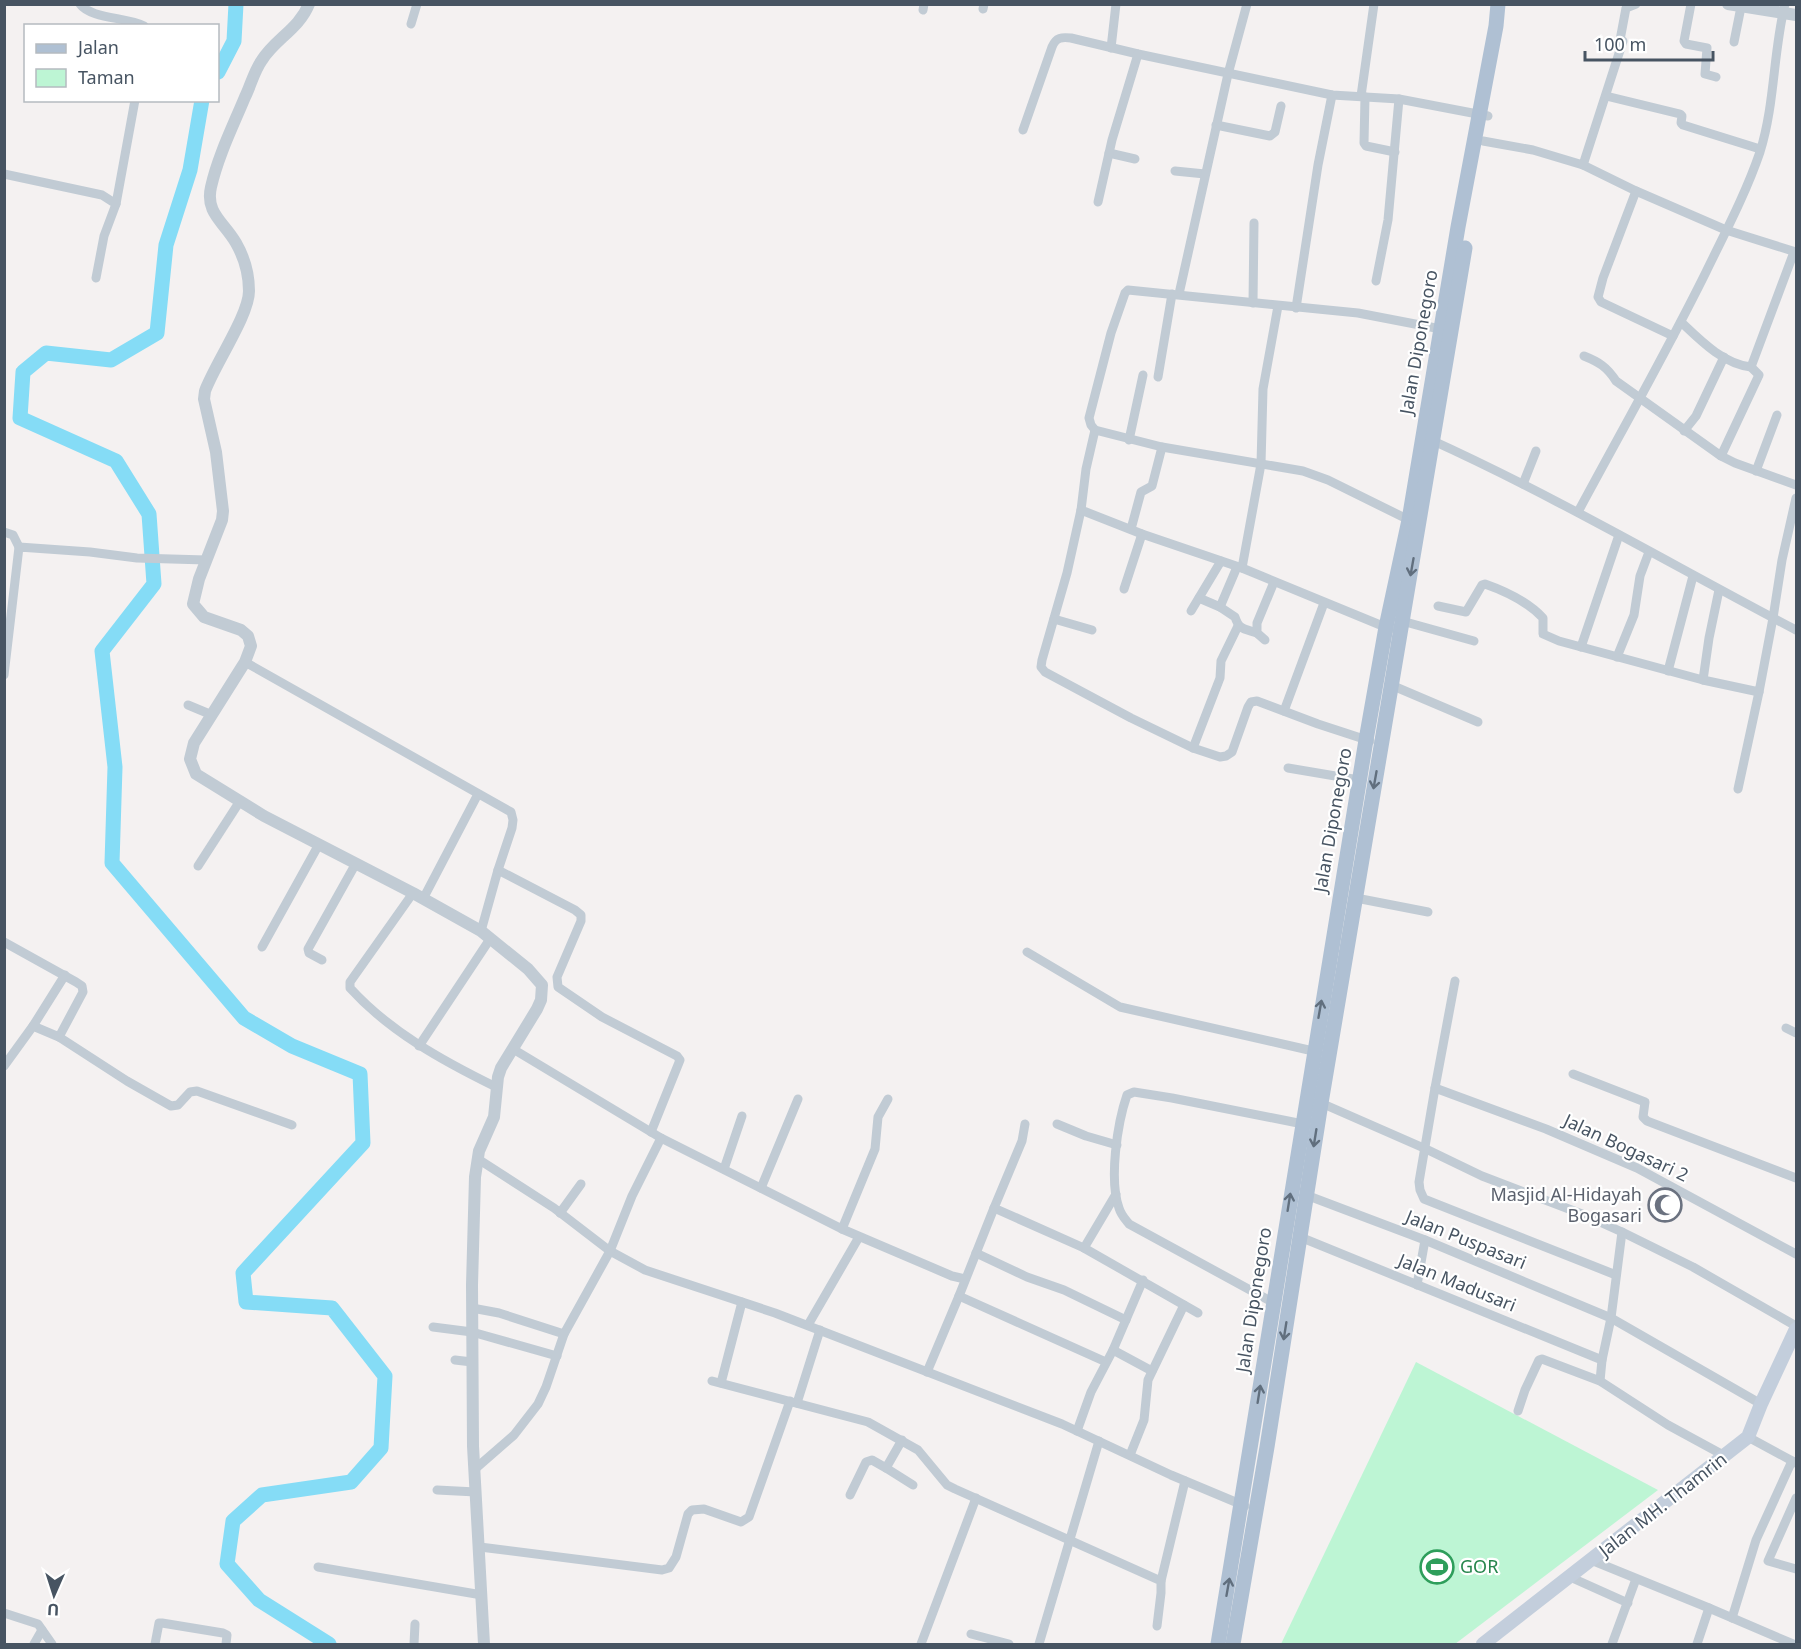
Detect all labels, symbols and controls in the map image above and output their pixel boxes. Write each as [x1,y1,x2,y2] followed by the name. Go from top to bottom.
[24,24,219,102] legend
[1585,24,1712,62] scale bar
[1594,32,1646,56] text: 100 m
[76,35,119,59] text: Jalan
[78,65,135,89] text: Taman
[1393,268,1443,418] street label: Jalan Diponegoro
[1406,557,1417,576] one-way arrow
[1307,746,1357,896] street label: Jalan Diponegoro
[1370,770,1381,789] one-way arrow
[1315,1000,1326,1020] one-way arrow
[1558,1107,1693,1187] street label: Jalan Bogasari 2
[1310,1128,1321,1147] one-way arrow
[1490,1182,1642,1227] place label: Masjid Al-Hidayah Bogasari
[1647,1187,1683,1223] mosque icon: Masjid Al-Hidayah Bogasari
[1284,1192,1295,1212] one-way arrow
[1401,1203,1530,1274] street label: Jalan Puspasari
[1229,1226,1276,1376] street label: Jalan Diponegoro
[1393,1247,1520,1317] street label: Jalan Madusari
[1279,1320,1290,1340] one-way arrow
[1254,1385,1265,1405] one-way arrow
[1592,1447,1731,1563] street label: Jalan MH. Thamrin
[1419,1549,1455,1585] sports icon: GOR
[1460,1554,1498,1578] place label: GOR
[24,1565,84,1625] north arrow
[1222,1577,1233,1597] one-way arrow
[47,1599,60,1621] text: U

